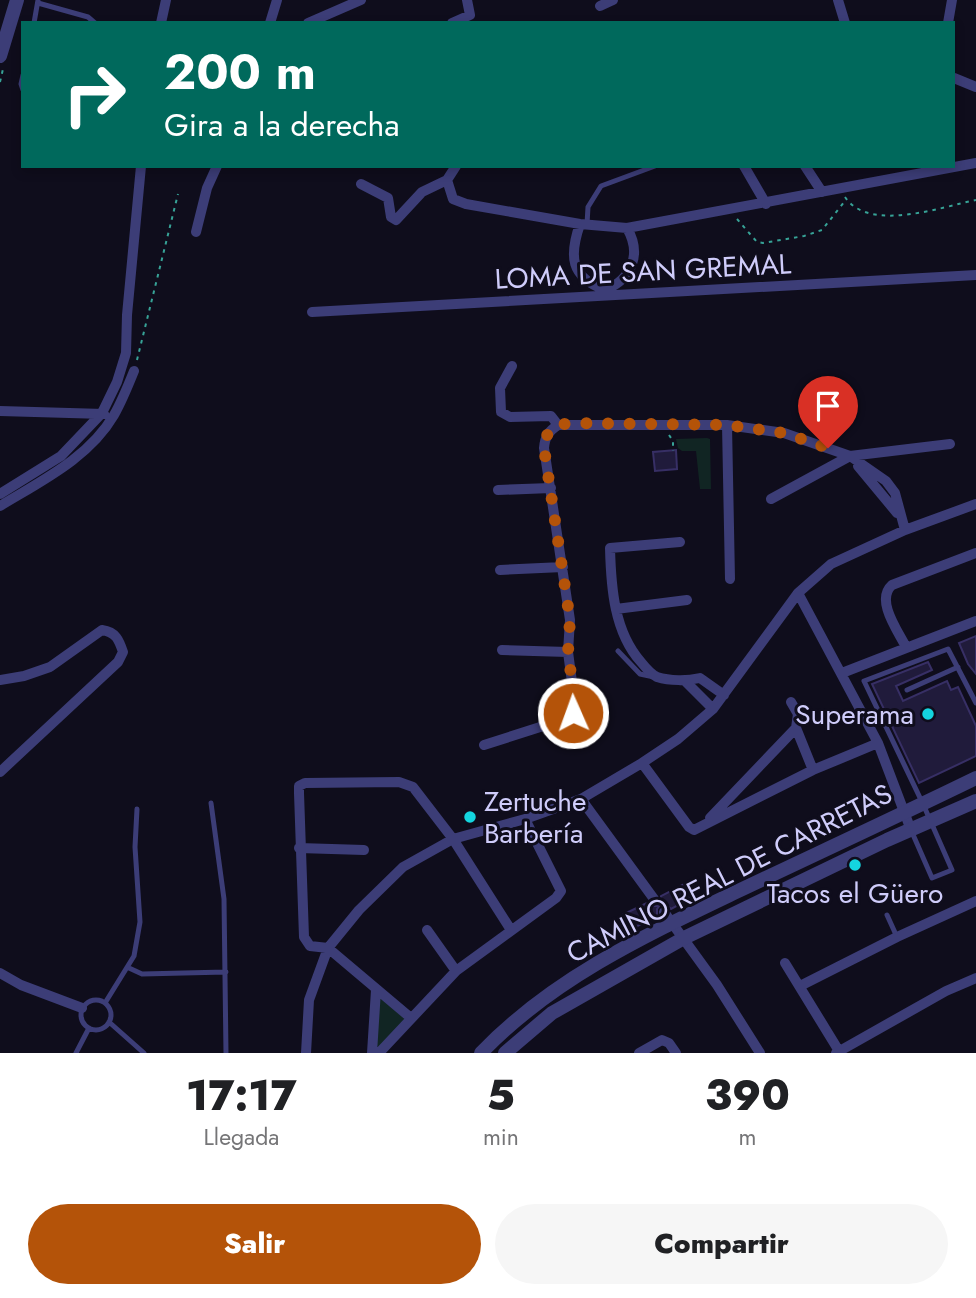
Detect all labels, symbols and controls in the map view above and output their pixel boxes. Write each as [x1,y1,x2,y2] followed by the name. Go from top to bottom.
[164,37,316,107] text: 200 m
[49,49,140,140] icon: right
[164,102,400,148] text: Gira a la derecha
[494,243,793,300] street label: LOMA DE SAN GREMAL
[798,376,858,448] pin
[809,387,847,425] icon: arrive
[536,676,610,750] position arrow
[795,694,914,735] place label: Superama
[920,706,936,722] marker: Superama
[559,773,899,974] street label: CAMINO REAL DE CARRETAS
[484,781,586,854] place label: Zertuche Barbería
[462,809,478,825] marker: Zertuche Barbería
[847,857,863,873] marker: Tacos el Güero
[767,873,943,914] place label: Tacos el Güero
[186,1065,297,1126] text: 17:17
[487,1065,515,1126] text: 5
[705,1065,790,1126] text: 390
[204,1120,279,1154] text: Llegada
[483,1120,519,1154] text: min
[738,1120,756,1154] text: m
[28,1204,481,1284] button: Salir
[495,1204,948,1284] button: Compartir

